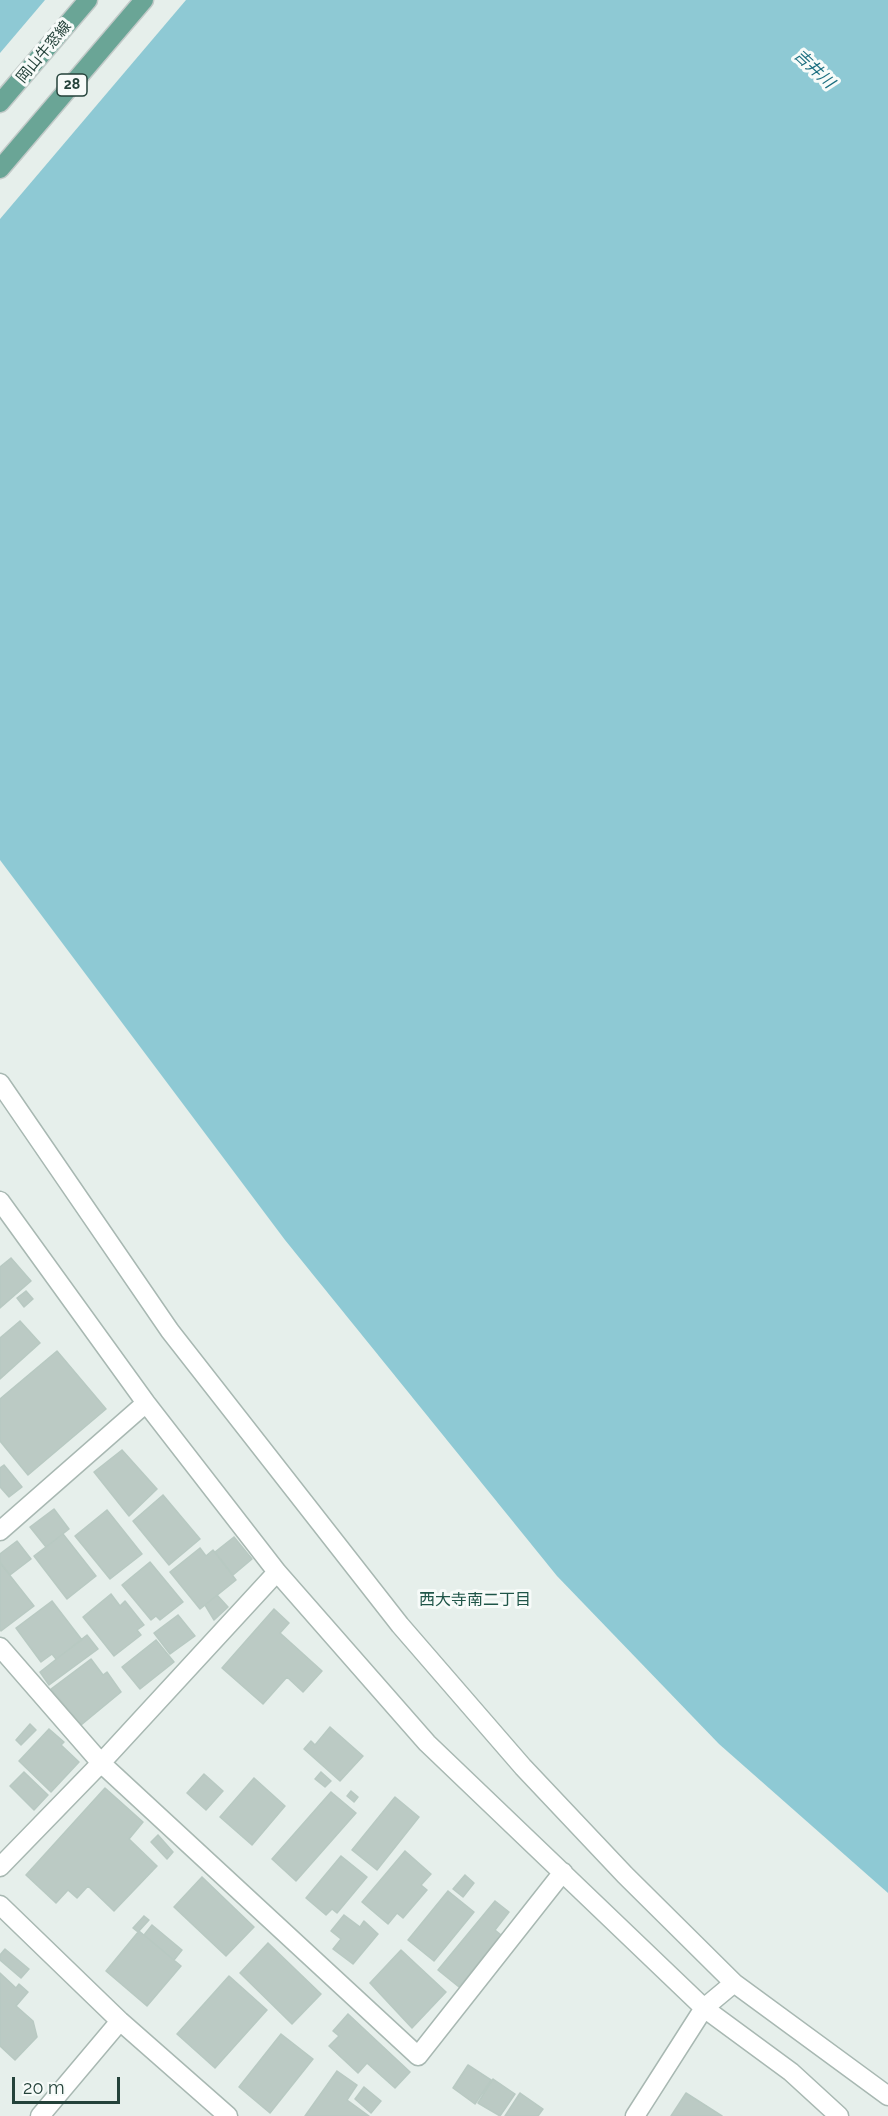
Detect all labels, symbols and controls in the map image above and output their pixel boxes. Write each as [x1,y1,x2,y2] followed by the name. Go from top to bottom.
[13,17,75,87] street label: 岡山牛窓線
[790,46,838,92] water label: 吉井川
[57,74,87,96] road number: 28
[419,1590,531,1610] district label: 西大寺南二丁目
[15,2065,123,2103] scale bar
[23,2077,65,2098] text: 20 m

